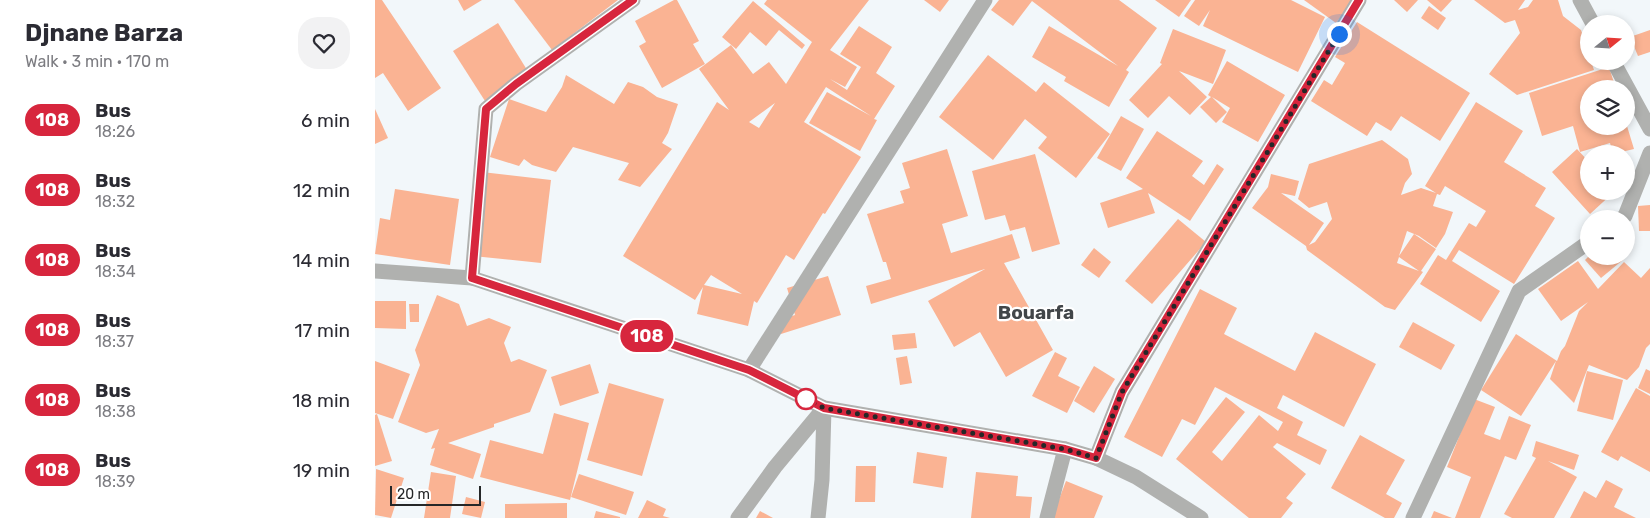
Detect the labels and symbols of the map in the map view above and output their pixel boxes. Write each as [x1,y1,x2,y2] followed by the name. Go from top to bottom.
[1580,15,1635,70] north arrow
[1327,22,1352,47] your location
[998,301,1074,324] district label: Bouarfa
[618,320,676,352] line badge: 108
[795,388,817,410] unlabelled marker
[390,483,481,506] scale bar

